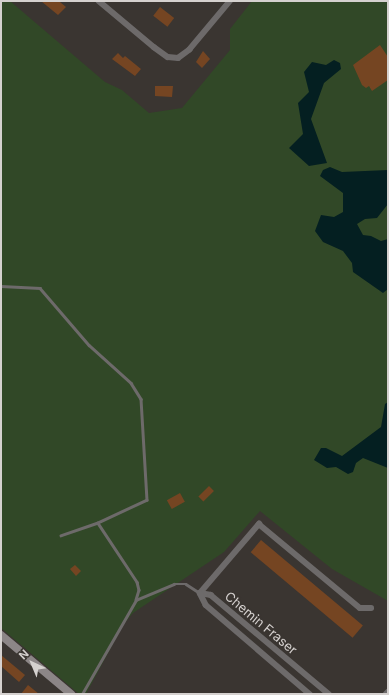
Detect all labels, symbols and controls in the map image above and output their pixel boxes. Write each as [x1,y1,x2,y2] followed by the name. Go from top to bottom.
[222,588,300,658] street label: Chemin Fraser
[12,643,52,683] north arrow
[16,646,32,662] text: N

